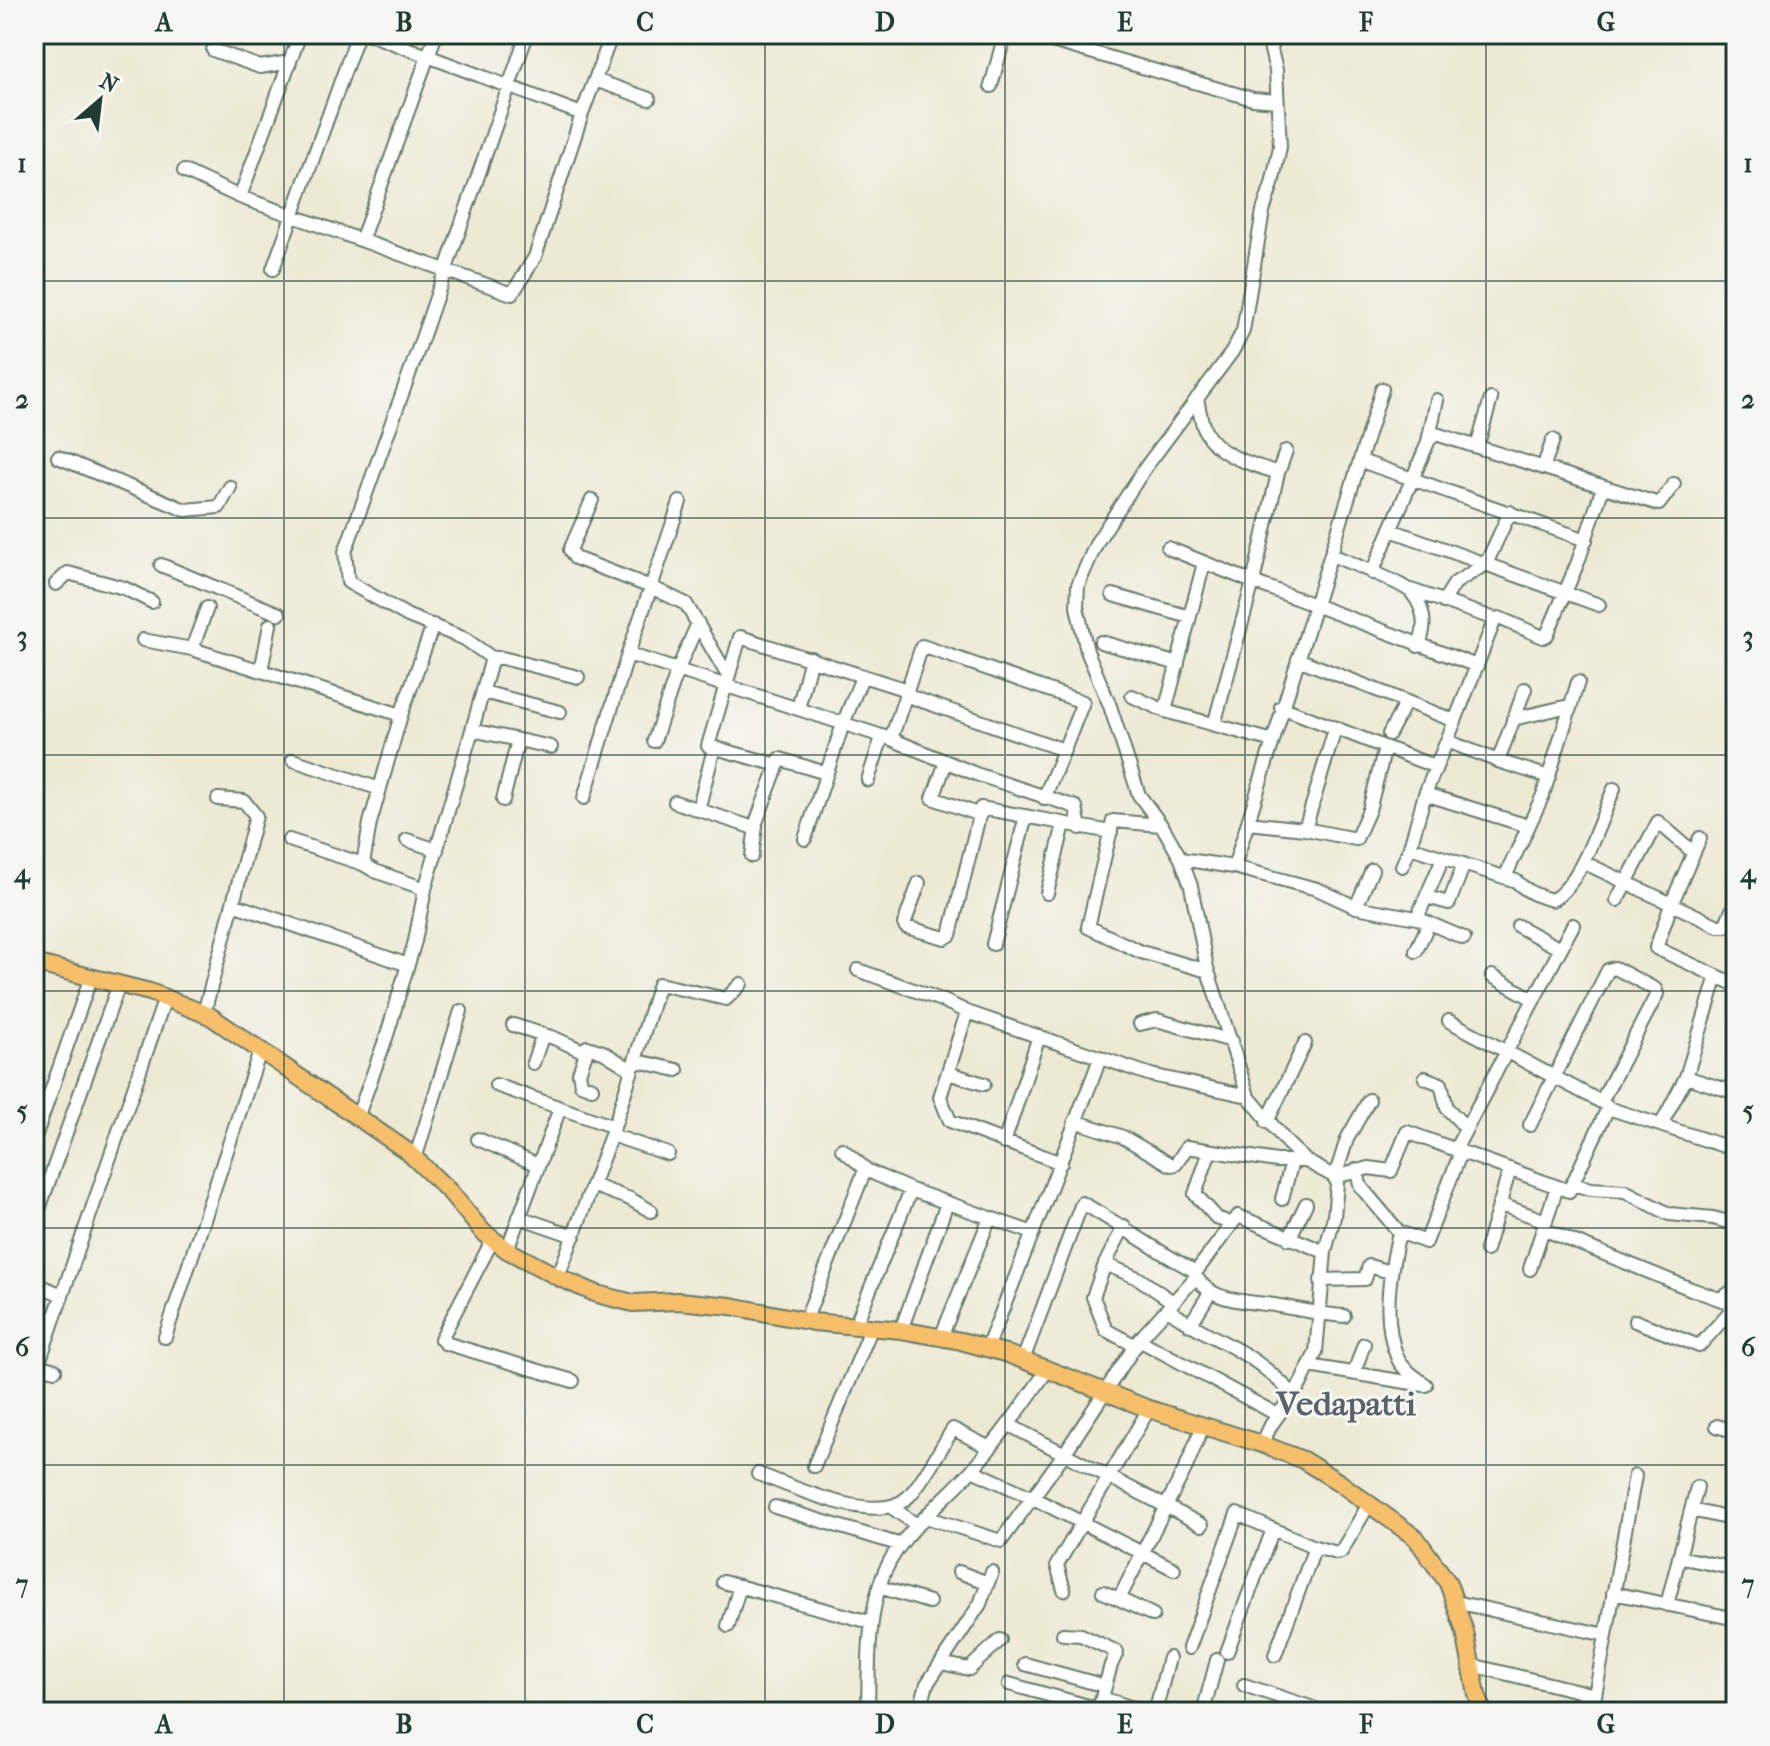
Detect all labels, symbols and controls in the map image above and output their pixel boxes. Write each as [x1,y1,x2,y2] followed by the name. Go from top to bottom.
[154,7,174,38] text: A
[396,7,413,38] text: B
[636,7,654,38] text: C
[875,7,895,38] text: D
[1117,7,1133,38] text: E
[1358,7,1373,38] text: F
[1597,7,1615,38] text: G
[60,60,140,140] north arrow
[95,68,123,99] text: N
[17,148,27,179] text: 1
[1743,148,1753,179] text: 1
[15,384,29,415] text: 2
[1741,384,1755,415] text: 2
[17,621,27,652] text: 3
[1743,621,1753,652] text: 3
[13,858,31,890] text: 4
[1739,858,1757,890] text: 4
[16,1095,28,1126] text: 5
[1742,1095,1754,1126] text: 5
[15,1332,30,1363] text: 6
[1741,1332,1756,1363] text: 6
[1275,1384,1417,1424] district label: Vedapatti
[15,1569,29,1600] text: 7
[1741,1569,1755,1600] text: 7
[154,1709,174,1740] text: A
[396,1709,413,1740] text: B
[636,1709,654,1740] text: C
[875,1709,895,1740] text: D
[1117,1709,1133,1740] text: E
[1358,1709,1373,1740] text: F
[1597,1709,1615,1740] text: G

